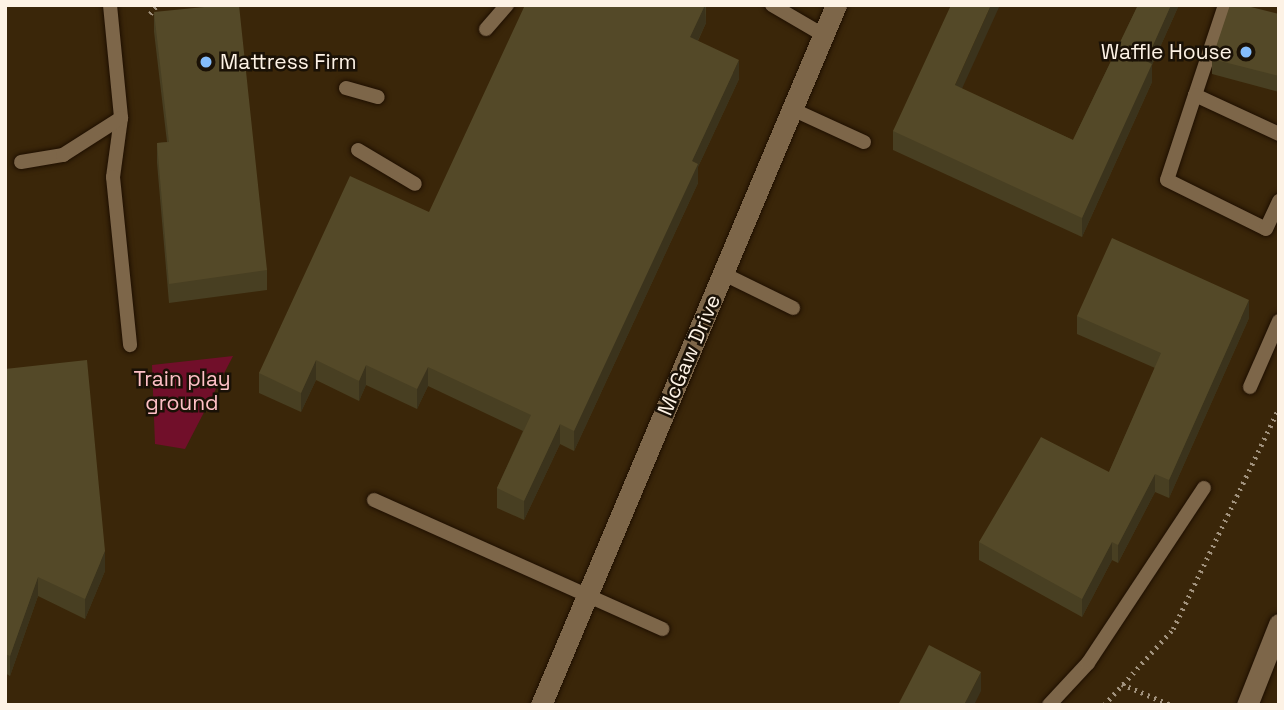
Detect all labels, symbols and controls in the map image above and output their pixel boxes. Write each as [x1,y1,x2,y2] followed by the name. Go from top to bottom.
[1101,39,1232,65] place label: Waffle House
[1238,44,1254,60] marker: Waffle House
[220,49,357,75] place label: Mattress Firm
[198,54,214,70] marker: Mattress Firm
[652,291,726,419] street label: McGaw Drive
[133,366,231,416] park label: Train play ground

